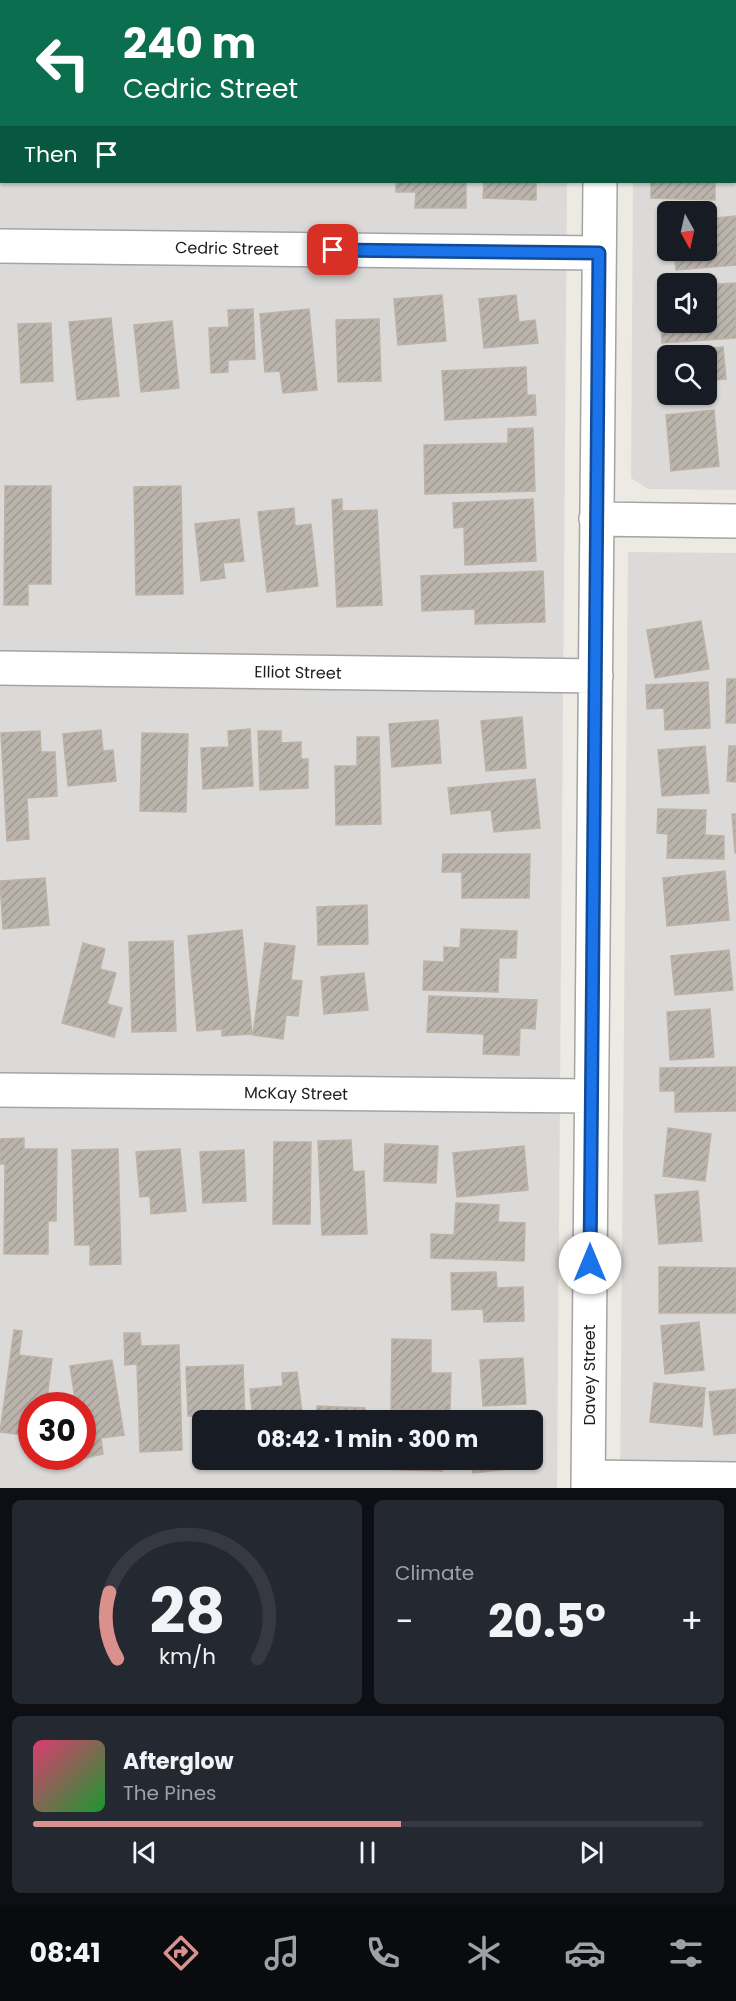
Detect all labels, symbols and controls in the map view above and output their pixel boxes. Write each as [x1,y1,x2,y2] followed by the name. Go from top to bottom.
[123,14,256,73] text: 240 m
[24,24,102,102] icon: left
[123,70,298,107] text: Cedric Street
[90,138,123,171] icon: arrive
[24,139,78,170] text: Then
[657,201,717,261] north arrow
[657,201,717,405] map controls
[307,224,358,275] pin
[316,233,349,266] icon: arrive
[175,236,279,261] street label: Cedric Street
[657,273,717,333] button: sound
[657,345,717,405] button: search
[254,660,342,685] street label: Elliot Street
[244,1081,348,1106] street label: McKay Street
[558,1231,622,1295] position arrow
[578,1324,601,1426] street label: Davey Street
[18,1392,96,1470] speed limit sign: 30
[257,1424,478,1455] text: 08:42 · 1 min · 300 m
[395,1559,474,1587] text: Climate
[149,1567,225,1655] text: 28
[488,1590,606,1653] text: 20.5°
[395,1598,413,1645] text: −
[680,1598,703,1645] text: +
[158,1641,216,1672] text: km/h
[123,1746,234,1777] text: Afterglow
[123,1779,217,1807] text: The Pines
[128,1836,161,1869] icon: previous
[351,1836,384,1869] icon: pause
[575,1836,608,1869] icon: next
[160,1932,202,1974] icon: directions
[261,1932,303,1974] icon: music
[362,1932,404,1974] icon: phone
[463,1932,505,1974] icon: climate
[564,1932,606,1974] icon: car
[665,1932,707,1974] icon: filters
[29,1934,101,1971] text: 08:41

